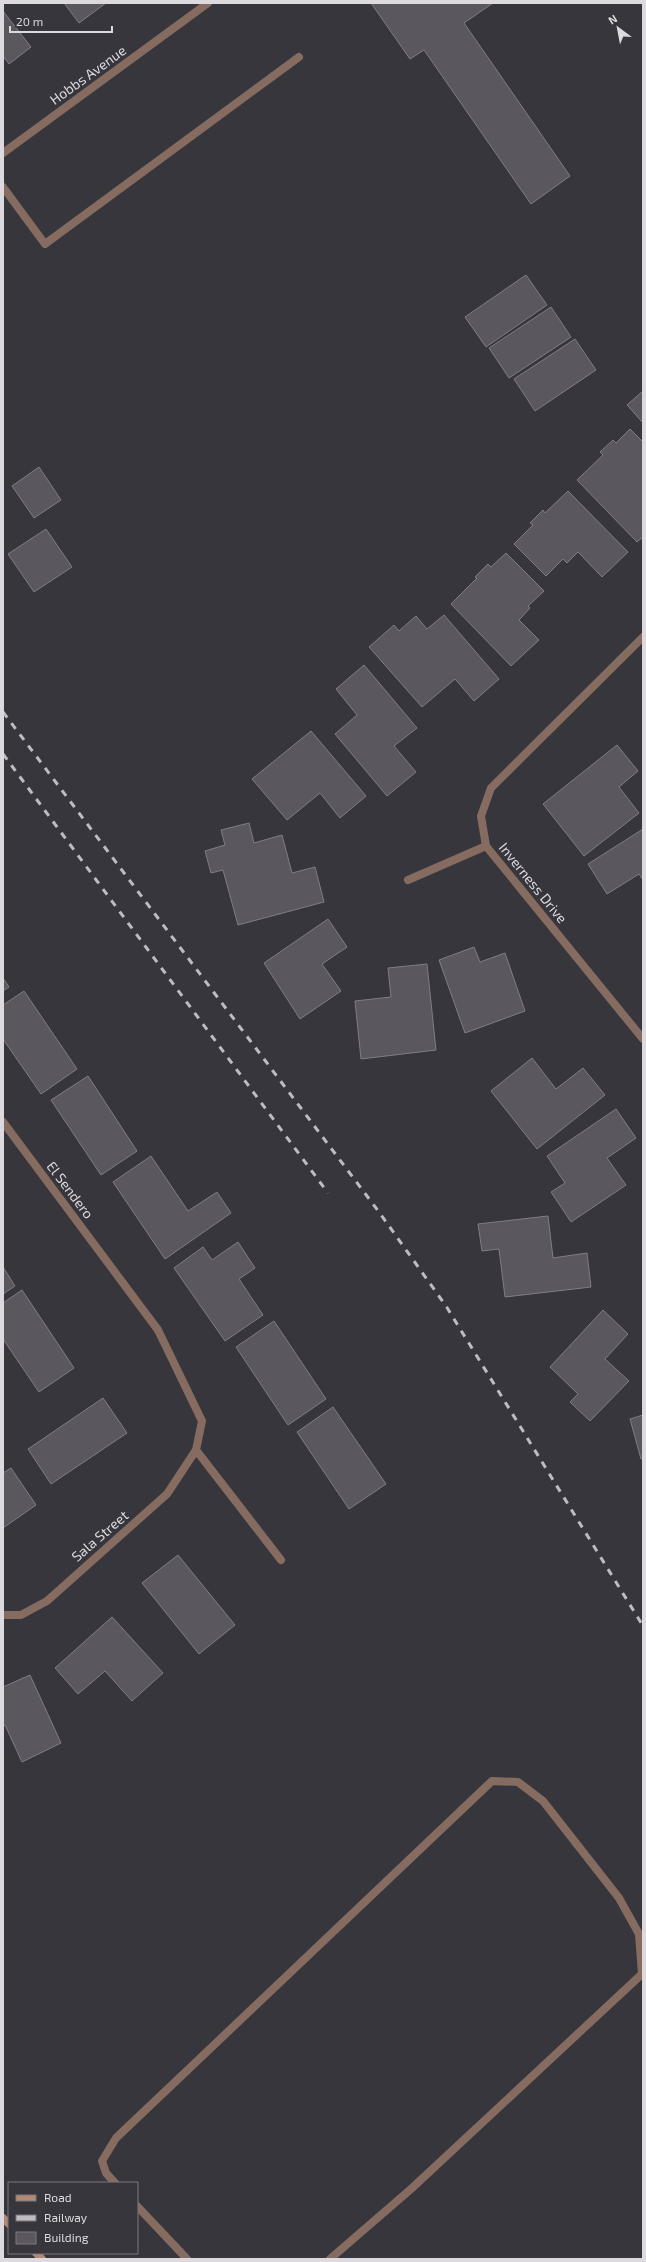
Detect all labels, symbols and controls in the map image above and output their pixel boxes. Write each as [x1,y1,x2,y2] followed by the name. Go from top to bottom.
[10,8,112,34] scale bar
[598,8,638,48] north arrow
[606,11,619,27] text: N
[16,14,43,28] text: 20 m
[46,41,129,108] street label: Hobbs Avenue
[496,839,571,926] street label: Inverness Drive
[43,1158,97,1222] street label: El Sendero
[68,1506,131,1565] street label: Sala Street
[8,2182,138,2254] legend
[44,2190,72,2204] text: Road
[44,2210,88,2224] text: Railway
[44,2230,89,2244] text: Building

